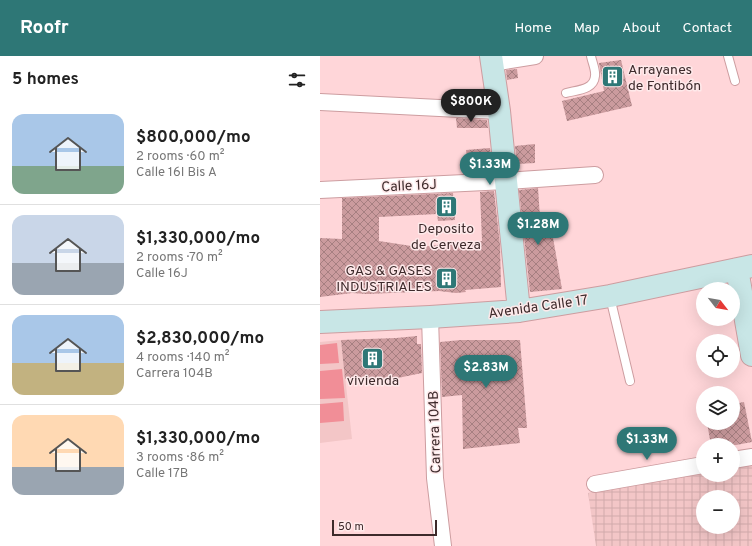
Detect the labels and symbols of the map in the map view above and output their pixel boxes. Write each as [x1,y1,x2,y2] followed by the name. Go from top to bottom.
[628,62,701,95] place label: Arrayanes de Fontibón
[600,64,626,90] building icon: Arrayanes de Fontibón
[443,89,499,123] pin: $800K
[457,152,523,186] pin: $1.33M
[381,177,437,196] street label: Calle 16J
[433,193,459,219] building icon: Deposito de Cerveza
[505,212,571,246] pin: $1.28M
[411,221,481,254] place label: Deposito de Cerveza
[336,263,432,296] place label: GAS & GASES INDUSTRIALES
[434,265,460,291] building icon: GAS & GASES INDUSTRIALES
[696,282,740,326] north arrow
[487,292,589,323] street label: Avenida Calle 17
[360,345,386,371] building icon: vivienda
[453,355,519,389] pin: $2.83M
[347,373,399,390] place label: vivienda
[426,390,445,474] street label: Carrera 104B
[614,427,680,461] pin: $1.33M
[332,518,437,537] scale bar

